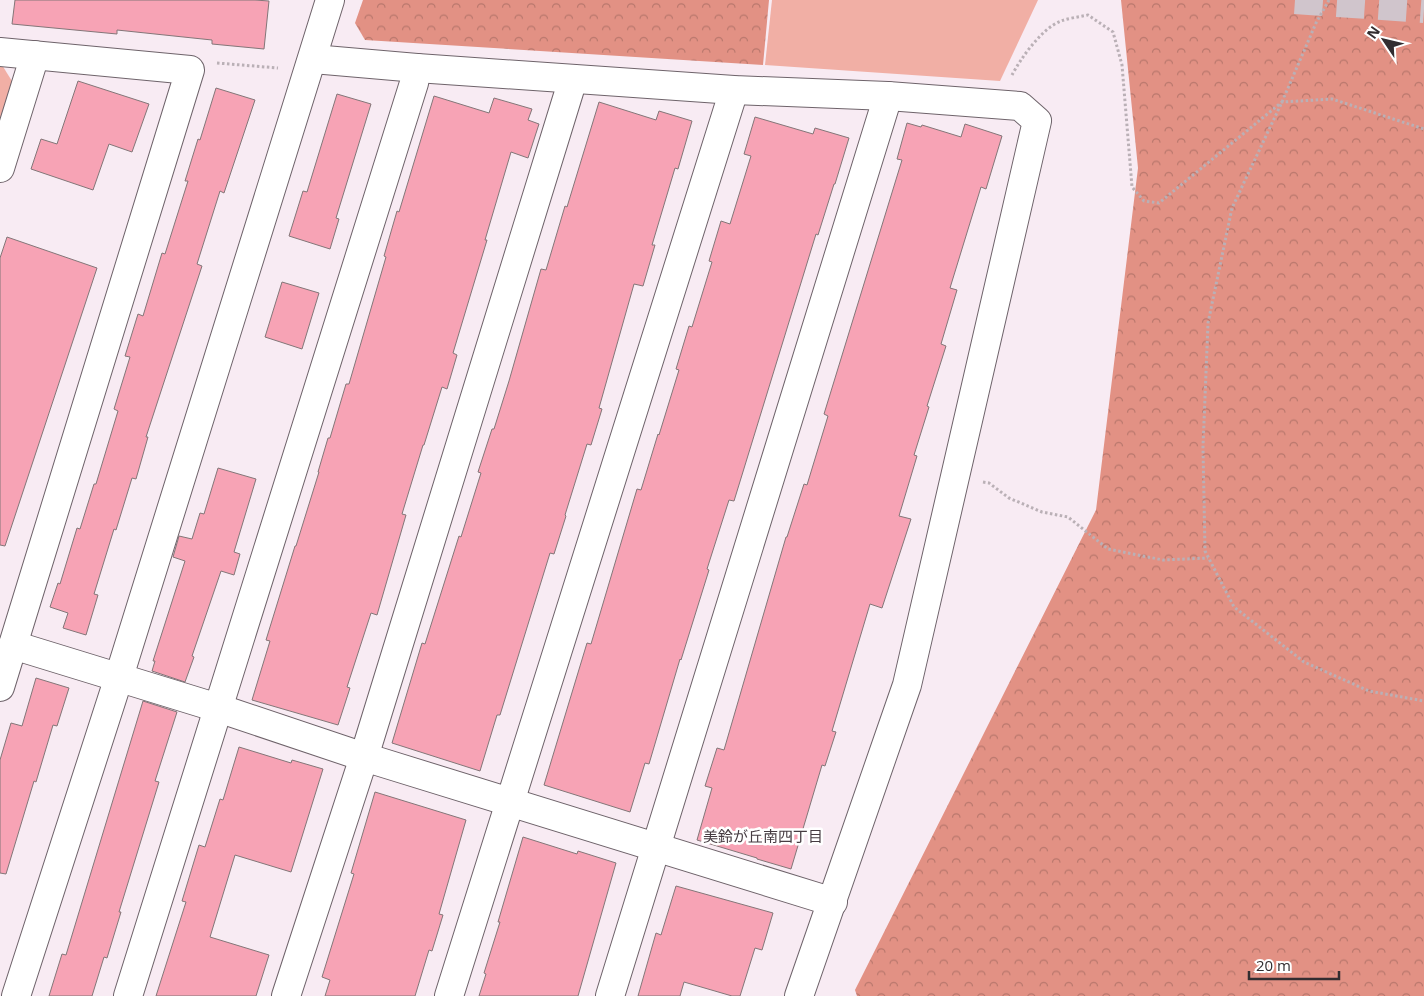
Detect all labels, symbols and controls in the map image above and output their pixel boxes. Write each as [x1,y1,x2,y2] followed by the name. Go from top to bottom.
[1359,15,1409,65] north arrow
[1362,22,1384,42] text: N
[703,826,823,846] district label: 美鈴が丘南四丁目
[1249,948,1339,980] scale bar
[1256,955,1291,975] text: 20 m

